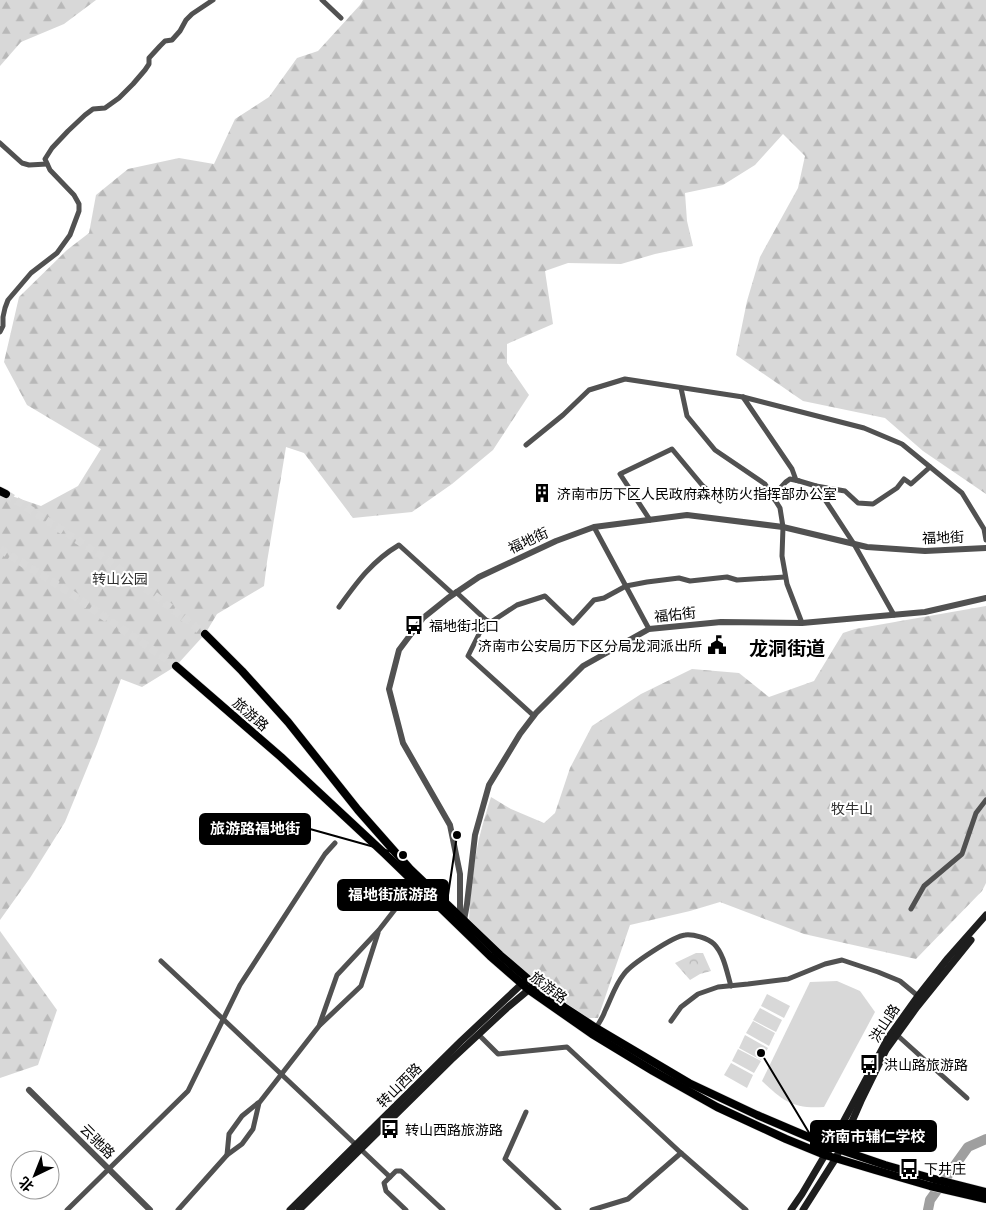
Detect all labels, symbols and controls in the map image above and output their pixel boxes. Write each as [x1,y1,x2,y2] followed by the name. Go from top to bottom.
[531,482,553,504] building icon: 济南市历下区人民政府森林防火指挥部办公室
[557,485,837,502] place label: 济南市历下区人民政府森林防火指挥部办公室
[505,523,551,557] street label: 福地街
[922,528,964,546] street label: 福地街
[92,570,148,587] park label: 转山公园
[653,603,697,625] street label: 福佑街
[403,614,425,636] bus stop icon: 福地街北口
[429,617,499,634] place label: 福地街北口
[706,634,728,656] public building icon: 济南市公安局历下区分局龙洞派出所
[749,636,825,659] district label: 龙洞街道
[478,637,702,654] place label: 济南市公安局历下区分局龙洞派出所
[230,694,272,734] street label: 旅游路
[831,800,873,817] park label: 牧牛山
[200,814,310,844] callout: 旅游路福地街
[210,819,300,837] text: 旅游路福地街
[338,880,448,910] callout: 福地街旅游路
[348,885,438,903] text: 福地街旅游路
[527,968,571,1006] street label: 旅游路
[865,1001,903,1045] street label: 洪山路
[858,1053,880,1075] bus stop icon: 洪山路旅游路
[884,1056,968,1073] place label: 洪山路旅游路
[373,1059,425,1111] street label: 转山西路
[379,1118,401,1140] bus stop icon: 转山西路旅游路
[77,1120,119,1162] street label: 云驰路
[405,1121,503,1138] place label: 转山西路旅游路
[811,1121,936,1151] callout: 济南市辅仁学校
[820,1127,926,1145] text: 济南市辅仁学校
[10,1150,60,1200] north arrow
[898,1157,920,1179] bus stop icon: 下井庄
[924,1160,966,1177] place label: 下井庄
[15,1174,37,1196] text: 北

